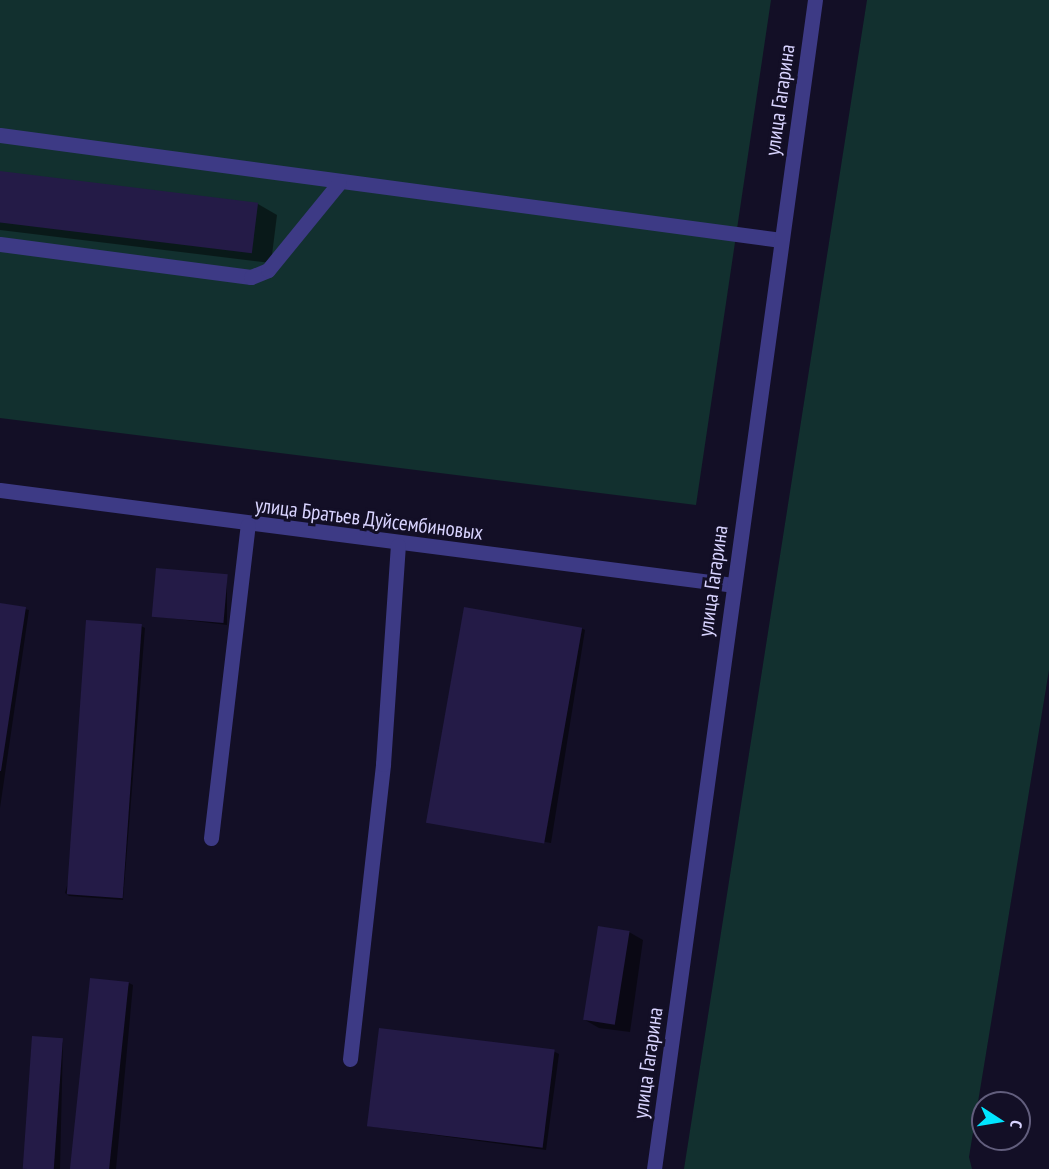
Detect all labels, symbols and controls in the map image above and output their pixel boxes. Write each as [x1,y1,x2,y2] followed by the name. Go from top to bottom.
[760,43,800,157] street label: улица Гагарина
[253,492,485,546] street label: улица Братьев Дуйсембиновых
[693,524,733,638] street label: улица Гагарина
[628,1006,668,1120] street label: улица Гагарина
[971,1091,1031,1151] north arrow
[1006,1119,1027,1130] text: С

